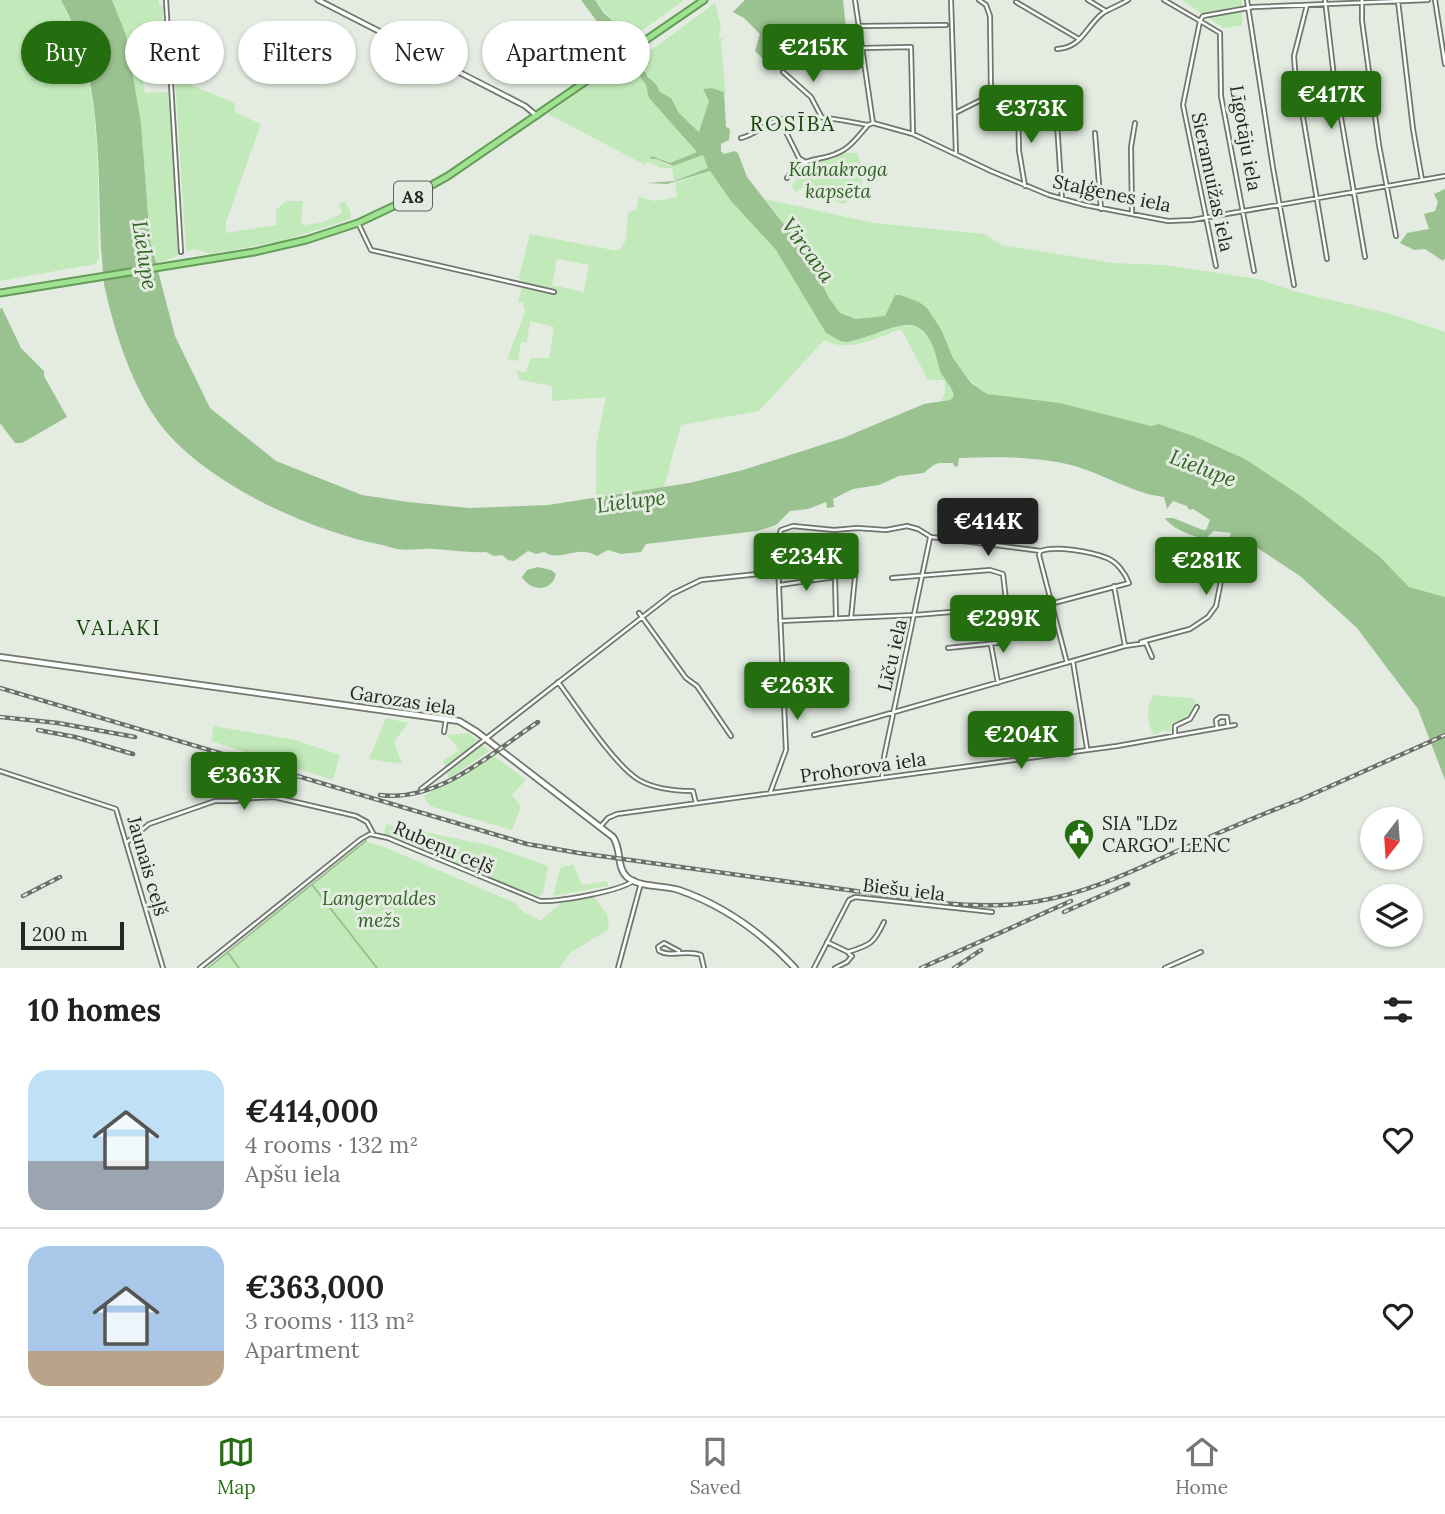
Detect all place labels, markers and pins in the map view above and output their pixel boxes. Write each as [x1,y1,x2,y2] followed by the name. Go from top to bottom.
[764,24,862,84] pin: €215K
[1282,72,1380,131] pin: €417K
[982,86,1080,145] pin: €373K
[939,498,1037,558] pin: €414K
[757,534,855,593] pin: €234K
[1157,538,1255,597] pin: €281K
[954,596,1052,655] pin: €299K
[748,662,846,722] pin: €263K
[972,712,1070,771] pin: €204K
[195,752,293,812] pin: €363K
[1102,811,1230,857] place label: SIA "LDz CARGO" LENC
[1062,817,1096,861] public building icon: SIA "LDz CARGO" LENC

